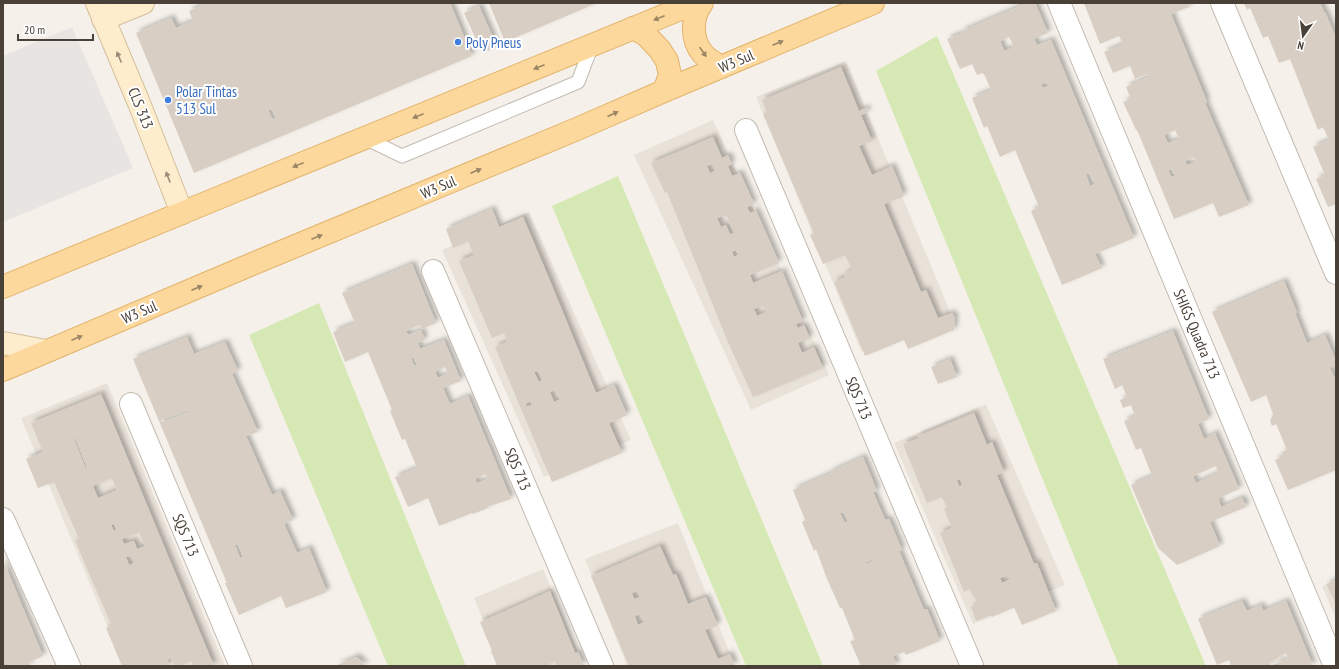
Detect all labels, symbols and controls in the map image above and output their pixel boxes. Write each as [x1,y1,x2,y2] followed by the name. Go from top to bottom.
[653,15,665,21] one-way arrow
[18,16,93,42] scale bar
[1283,16,1323,56] north arrow
[24,22,45,37] text: 20 m
[466,33,521,52] place label: Poly Pneus
[453,37,463,47] marker: Poly Pneus
[1296,38,1305,53] text: N
[772,40,783,46] one-way arrow
[716,45,757,77] street label: W3 Sul
[699,46,707,57] one-way arrow
[116,50,122,62] one-way arrow
[533,64,544,70] one-way arrow
[176,82,237,118] place label: Polar Tintas 513 Sul
[124,85,158,131] street label: CLS 313
[163,95,173,105] marker: Polar Tintas 513 Sul
[607,110,619,116] one-way arrow
[413,113,424,119] one-way arrow
[293,162,304,168] one-way arrow
[470,168,482,174] one-way arrow
[164,171,170,183] one-way arrow
[418,171,459,203] street label: W3 Sul
[312,234,324,240] one-way arrow
[192,284,204,290] one-way arrow
[1170,286,1224,382] street label: SHIGS Quadra 713
[119,296,160,328] street label: W3 Sul
[72,335,84,341] one-way arrow
[842,374,876,422] street label: SQS 713
[501,445,535,493] street label: SQS 713
[169,511,203,559] street label: SQS 713

